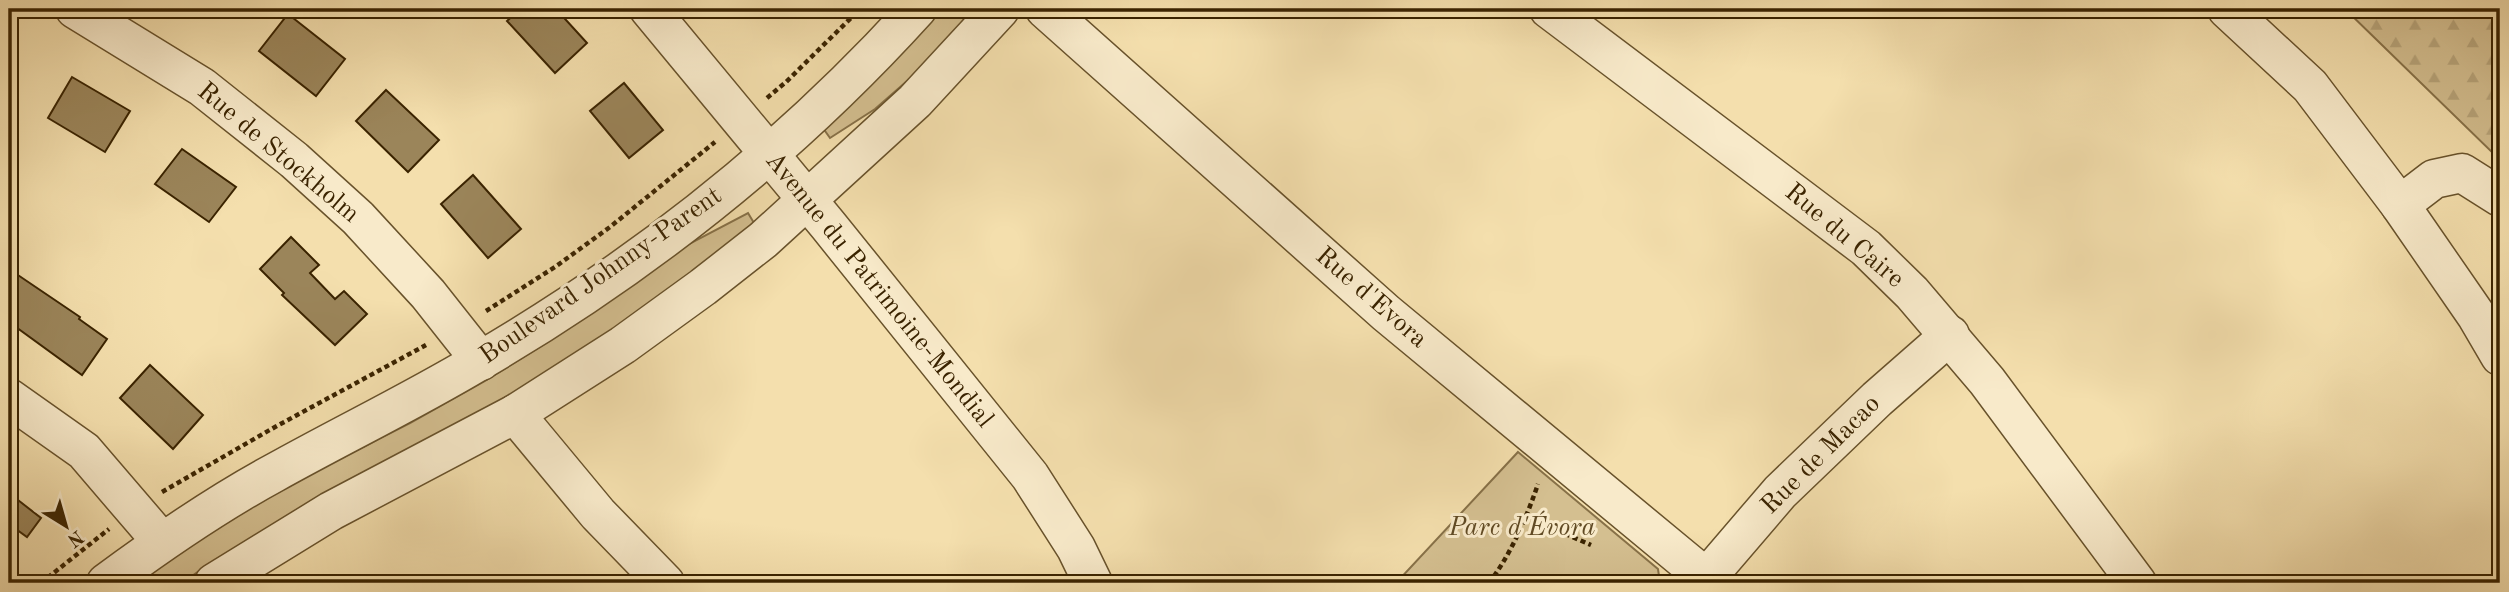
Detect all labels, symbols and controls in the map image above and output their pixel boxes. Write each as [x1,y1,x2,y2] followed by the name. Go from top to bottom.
[192,78,364,228] street label: Rue de Stockholm
[760,147,998,433] street label: Avenue du Patrimoine-Mondial
[1780,179,1908,293] street label: Rue du Caire
[475,183,727,369] street label: Boulevard Johnny-Parent
[1310,243,1432,353] street label: Rue d'Evora
[1757,391,1885,519] street label: Rue de Macao
[32,490,102,560] north arrow
[1448,510,1596,541] park label: Parc d'Évora
[63,526,86,550] text: N

